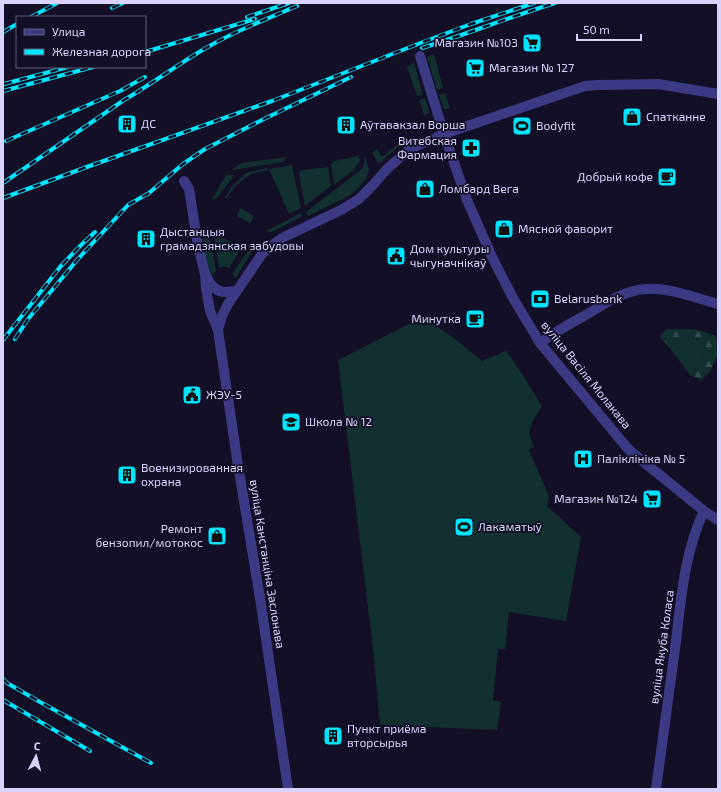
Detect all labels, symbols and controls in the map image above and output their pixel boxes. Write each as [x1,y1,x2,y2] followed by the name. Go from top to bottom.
[16,16,146,68] legend
[577,16,641,42] scale bar
[583,22,610,36] text: 50 m
[52,24,85,38] text: Улица
[521,32,543,54] supermarket icon: Магазин №103
[435,35,518,49] place label: Магазин №103
[52,44,151,58] text: Железная дорога
[464,57,486,79] supermarket icon: Магазин № 127
[489,60,574,74] place label: Магазин № 127
[621,106,643,128] shop icon: Спатканне
[646,109,706,123] place label: Спатканне
[116,113,138,135] building icon: ДС
[335,114,357,136] building icon: Аўтавакзал Ворша
[511,115,533,137] sports icon: Bodyfit
[141,116,156,130] place label: ДС
[360,117,465,132] place label: Аўтавакзал Ворша
[536,118,576,132] place label: Bodyfit
[397,133,457,161] place label: Витебская Фармация
[460,137,482,159] pharmacy icon: Витебская Фармация
[656,166,678,188] cafe icon: Добрый кофе
[577,169,653,183] place label: Добрый кофе
[414,178,436,200] shop icon: Ломбард Вега
[439,181,519,195] place label: Ломбард Вега
[493,218,515,240] shop icon: Мясной фаворит
[518,221,613,235] place label: Мясной фаворит
[160,224,304,253] place label: Дыстанцыя грамадзянская забудовы
[135,228,157,250] building icon: Дыстанцыя грамадзянская забудовы
[410,241,489,270] place label: Дом культуры чыгуначнікаў
[385,245,407,267] public building icon: Дом культуры чыгуначнікаў
[529,288,551,310] bank icon: Belarusbank
[554,291,622,305] place label: Belarusbank
[464,308,486,330] cafe icon: Минутка
[411,311,461,326] place label: Минутка
[538,318,635,432] street label: вуліца Васіля Молакава
[181,384,203,406] public building icon: ЖЭУ-5
[206,387,242,401] place label: ЖЭУ-5
[280,411,302,433] school or university icon: Школа № 12
[305,414,373,428] place label: Школа № 12
[572,448,594,470] hospital icon: Паліклініка № 5
[597,451,685,465] place label: Паліклініка № 5
[141,460,243,488] place label: Военизированная охрана
[116,464,138,486] building icon: Военизированная охрана
[247,478,288,650] street label: вуліца Канстанціна Заслонава
[641,488,663,510] supermarket icon: Магазин №124
[554,491,638,505] place label: Магазин №124
[453,516,475,538] sports icon: Лакаматыў
[478,519,543,534] place label: Лакаматыў
[95,521,203,549] place label: Ремонт бензопил/мотокос
[206,525,228,547] shop icon: Ремонт бензопил/мотокос
[646,589,677,705] street label: вуліца Якуба Коласа
[347,721,426,749] place label: Пункт приёма вторсырья
[322,725,344,747] building icon: Пункт приёма вторсырья
[16,736,56,776] north arrow
[33,739,42,752] text: С

